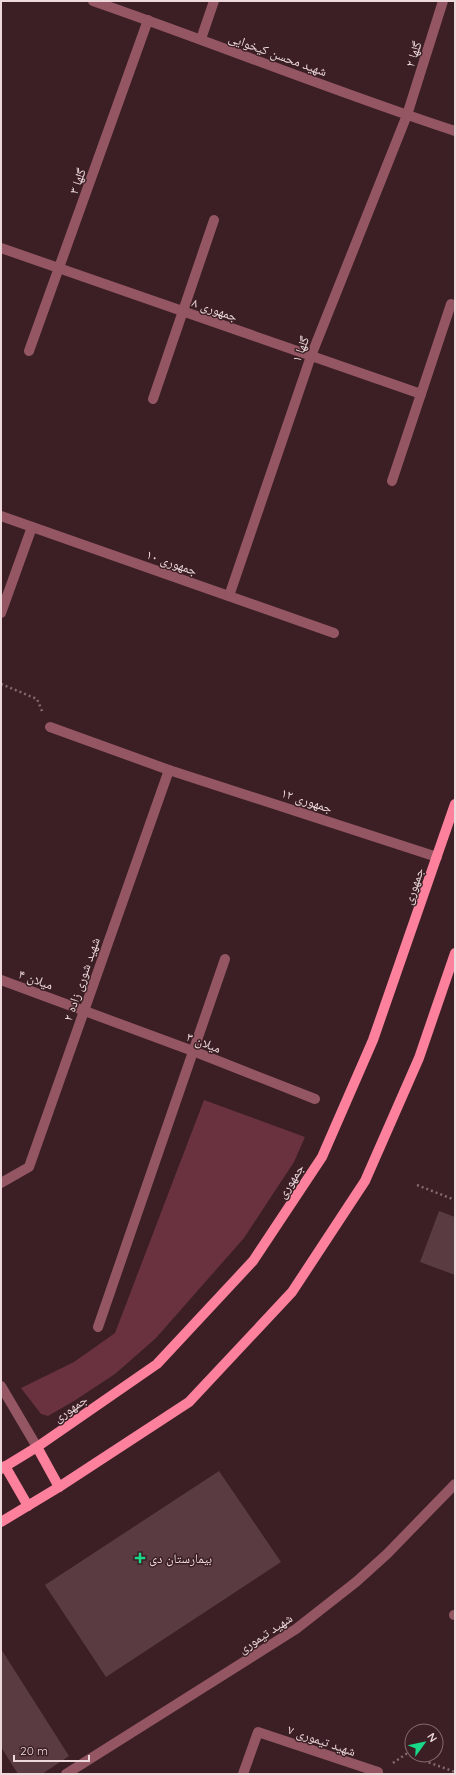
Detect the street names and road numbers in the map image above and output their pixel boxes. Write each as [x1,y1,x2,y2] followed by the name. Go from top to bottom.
[226,29,329,80] street label: شهید محسن کیخوایی
[401,38,425,69] street label: گلها ۲
[65,165,89,196] street label: گلها ۳
[190,294,240,325] street label: جمهوری ۸
[288,333,312,364] street label: گلها ۱
[144,546,200,579] street label: جمهوری ۱۰
[279,784,335,817] street label: جمهوری ۱۲
[399,866,428,907] street label: جمهوری
[59,935,104,1023] street label: شهید شوری زاده ۲
[16,965,55,994] street label: میلان ۴
[184,1028,224,1057] street label: میلان ۳
[273,1161,308,1202] street label: جمهوری
[50,1391,91,1426] street label: جمهوری
[235,1610,296,1657] street label: شهید تیموری
[286,1721,358,1760] street label: شهید تیموری ۷

